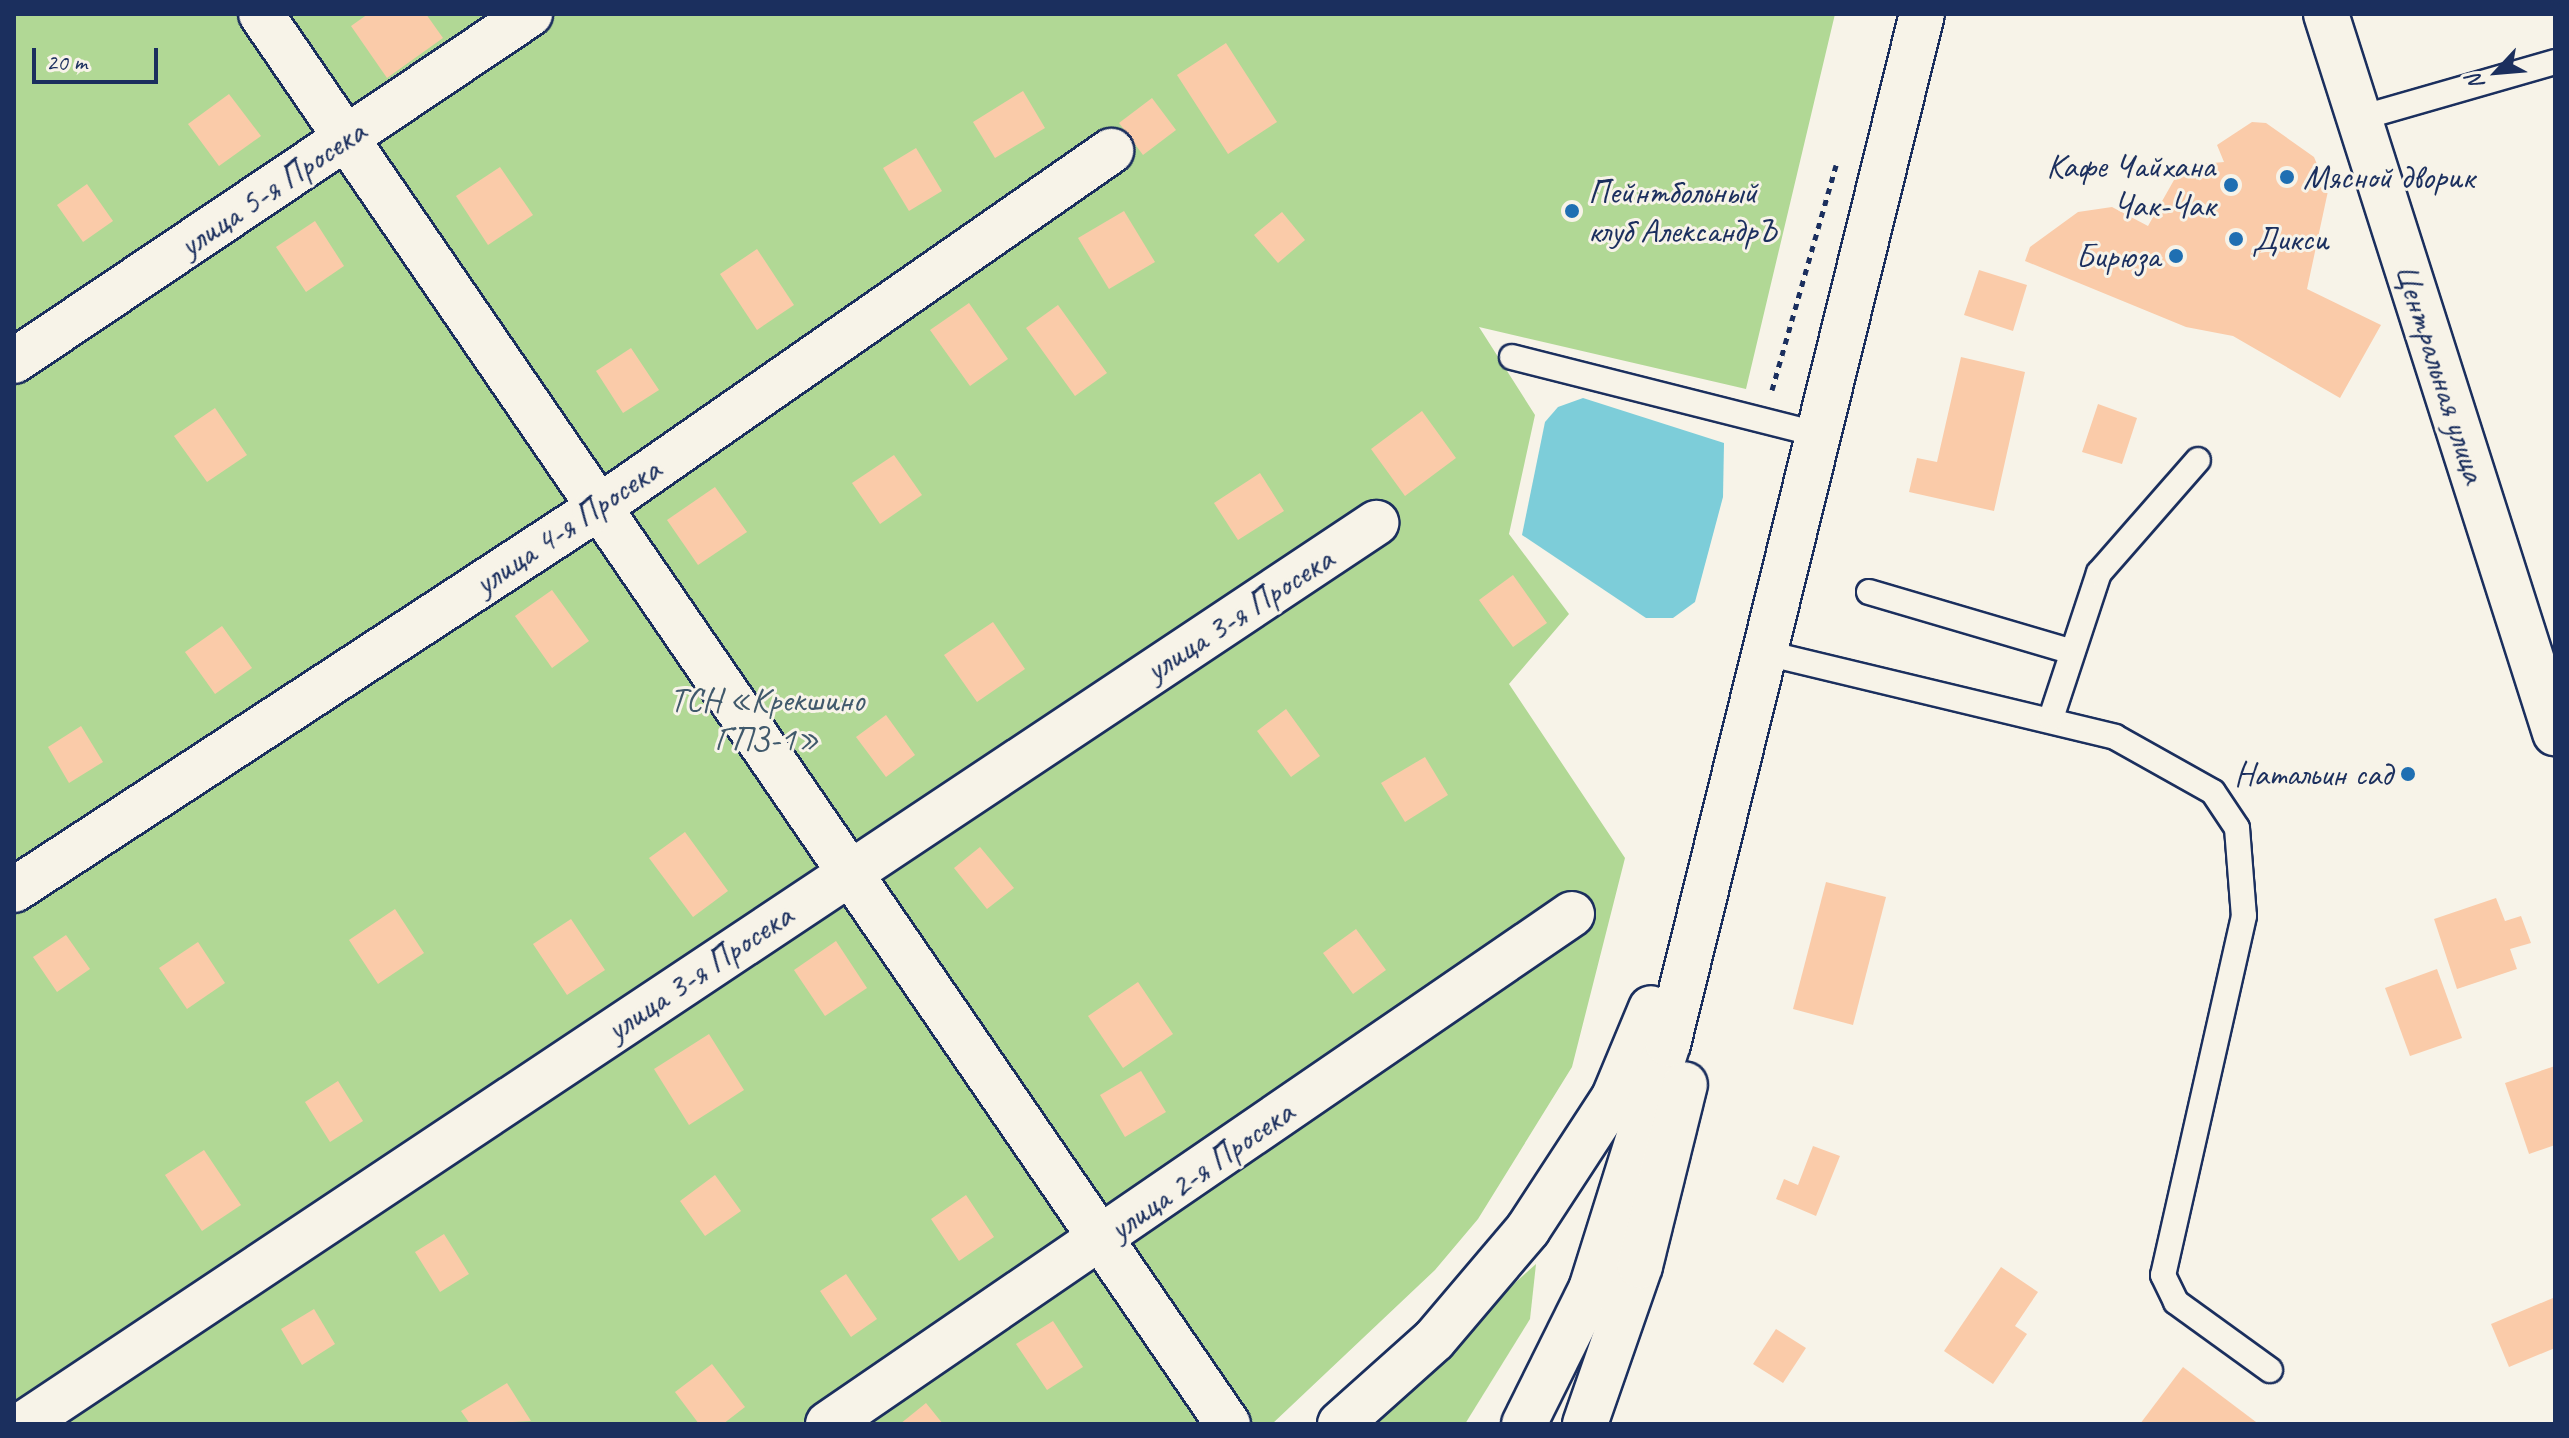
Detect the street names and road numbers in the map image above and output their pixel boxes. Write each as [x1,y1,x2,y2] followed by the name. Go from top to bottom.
[171,111,373,265] street label: улица 5-я Просека
[2386,258,2496,488] street label: Центральная улица
[466,449,668,603] street label: улица 4-я Просека
[1138,538,1340,690] street label: улица 3-я Просека
[598,895,800,1049] street label: улица 3-я Просека
[1101,1092,1301,1248] street label: улица 2-я Просека

